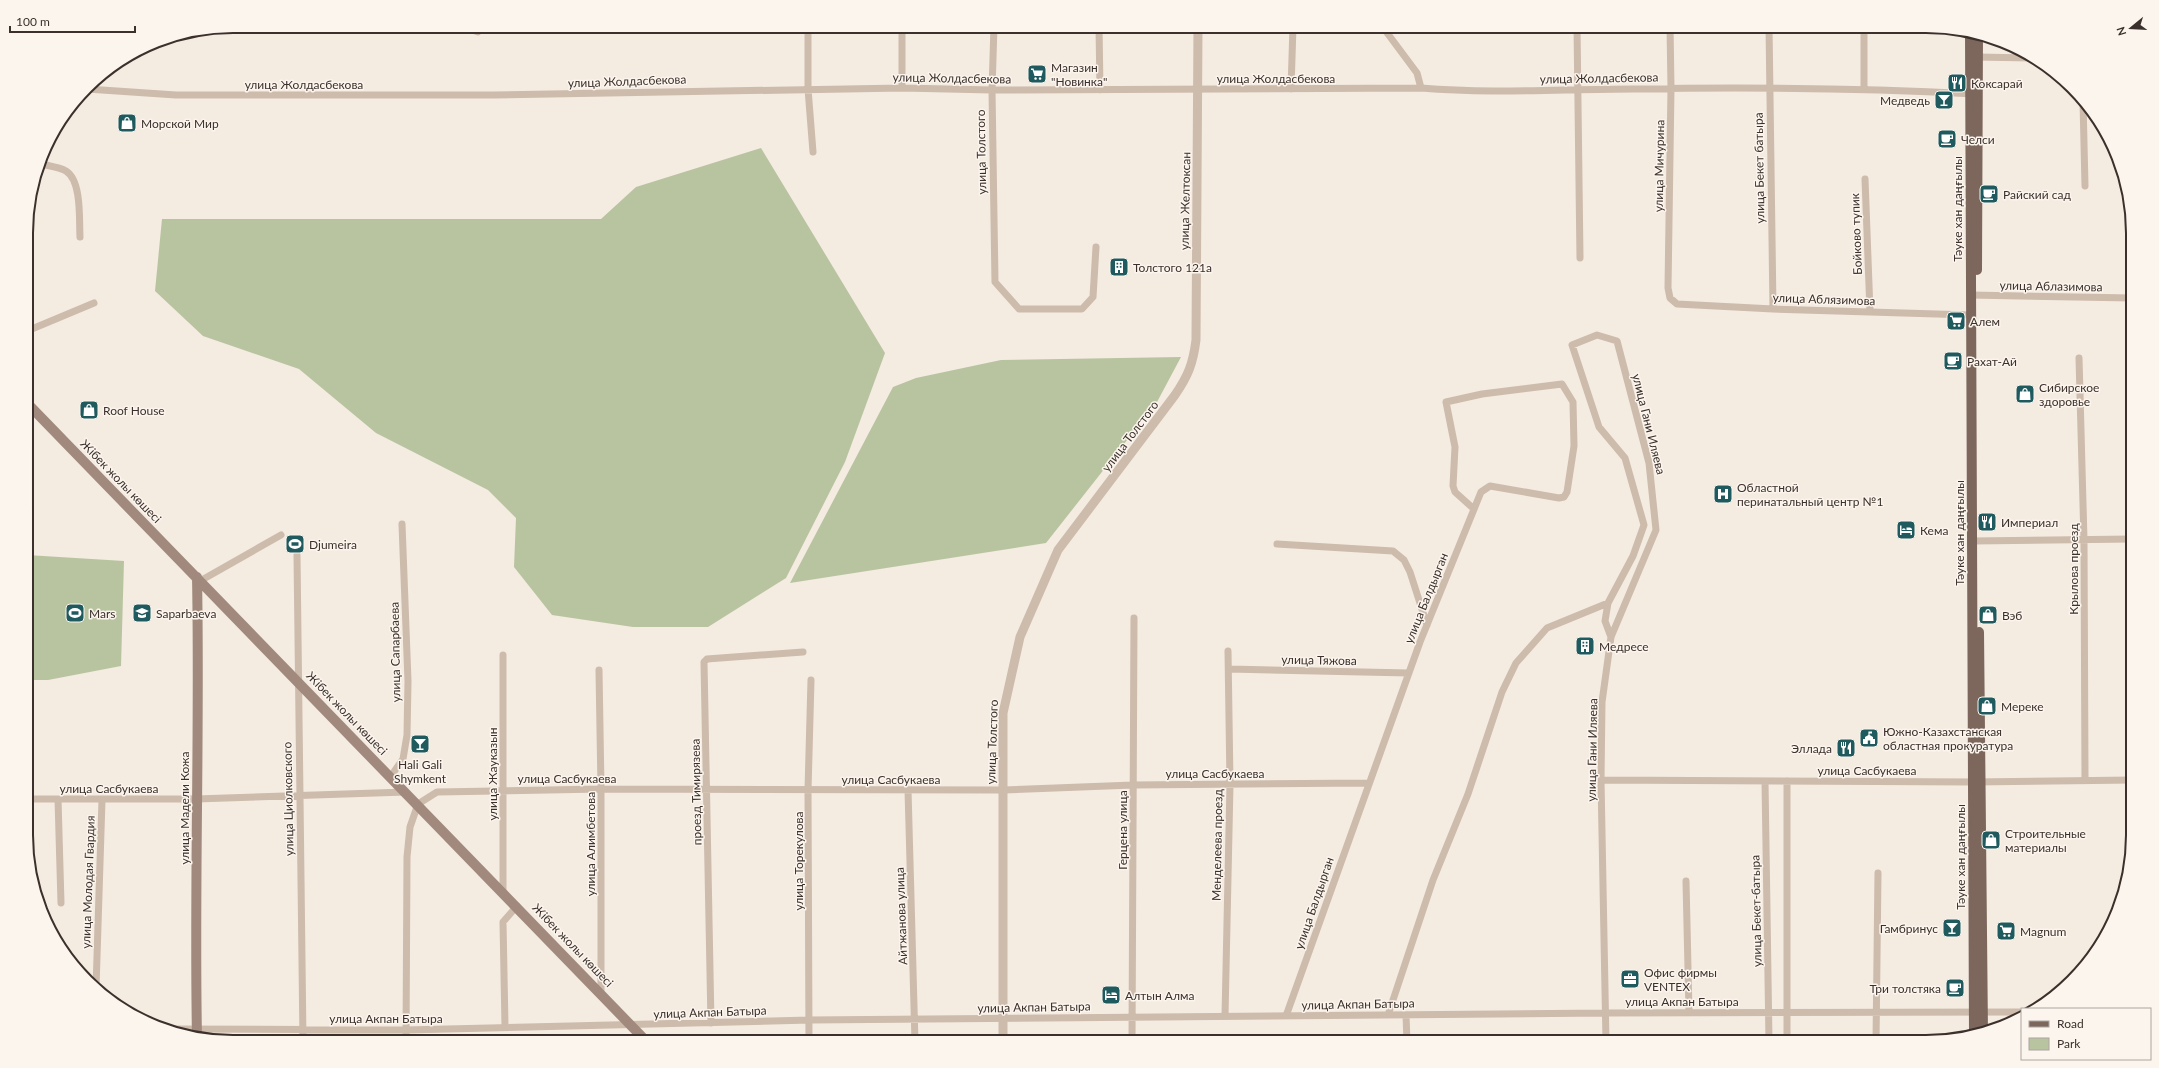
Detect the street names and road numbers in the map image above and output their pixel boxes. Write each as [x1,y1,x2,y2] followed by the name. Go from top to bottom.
[893,69,1011,87] street label: улица Жолдасбекова
[1540,69,1658,87] street label: улица Жолдасбекова
[567,71,687,91] street label: улица Жолдасбекова
[1217,71,1335,86] street label: улица Жолдасбекова
[245,77,363,92] street label: улица Жолдасбекова
[973,109,989,195] street label: улица Толстого
[1751,112,1767,224] street label: улица Бекет батыра
[1651,120,1667,212] street label: улица Мичурина
[1177,152,1193,250] street label: улица Желтоксан
[1950,156,1965,262] street label: Тәуке хан даңғылы
[1847,192,1865,275] street label: Бойково тупик
[1999,278,2103,294] street label: улица Аблазимова
[1772,290,1876,308] street label: улица Аблязимова
[1629,372,1669,476] street label: улица Гани Иляева
[1098,397,1162,474] street label: улица Толстого
[77,436,165,526] street label: Жібек жолы көшесі
[1952,480,1967,586] street label: Тәуке хан даңғылы
[2066,523,2081,615] street label: Крылова проезд
[1401,550,1451,646] street label: улица Балдырган
[387,602,403,702] street label: улица Сапарбаева
[1281,652,1357,668] street label: улица Тяжова
[303,668,391,758] street label: Жібек жолы көшесі
[1584,698,1600,802] street label: улица Гани Иляева
[983,699,1001,785] street label: улица Толстого
[485,727,500,821] street label: улица Жауказын
[688,738,704,845] street label: проезд Тимирязева
[279,742,296,856] street label: улица Циолковского
[177,751,192,865] street label: улица Мадели Кожа
[1818,763,1917,778] street label: улица Сасбукаева
[1166,766,1265,781] street label: улица Сасбукаева
[518,771,617,786] street label: улица Сасбукаева
[842,772,941,787] street label: улица Сасбукаева
[60,781,159,796] street label: улица Сасбукаева
[1209,788,1225,901] street label: Менделеева проезд
[1115,790,1130,870] street label: Герцена улица
[583,792,598,896] street label: улица Алимбетова
[1953,804,1968,910] street label: Тәуке хан даңғылы
[791,812,806,910] street label: улица Торекулова
[78,815,98,949] street label: улица Молодая Гвардия
[1291,855,1337,951] street label: улица Балдырган
[1748,855,1764,967] street label: улица Бекет-батыра
[892,867,910,965] street label: Айтжанова улица
[529,900,617,990] street label: Жібек жолы көшесі
[1625,994,1739,1009] street label: улица Акпан Батыра
[1301,996,1415,1012] street label: улица Акпан Батыра
[977,999,1091,1015] street label: улица Акпан Батыра
[653,1003,767,1021] street label: улица Акпан Батыра
[329,1011,443,1026] street label: улица Акпан Батыра

